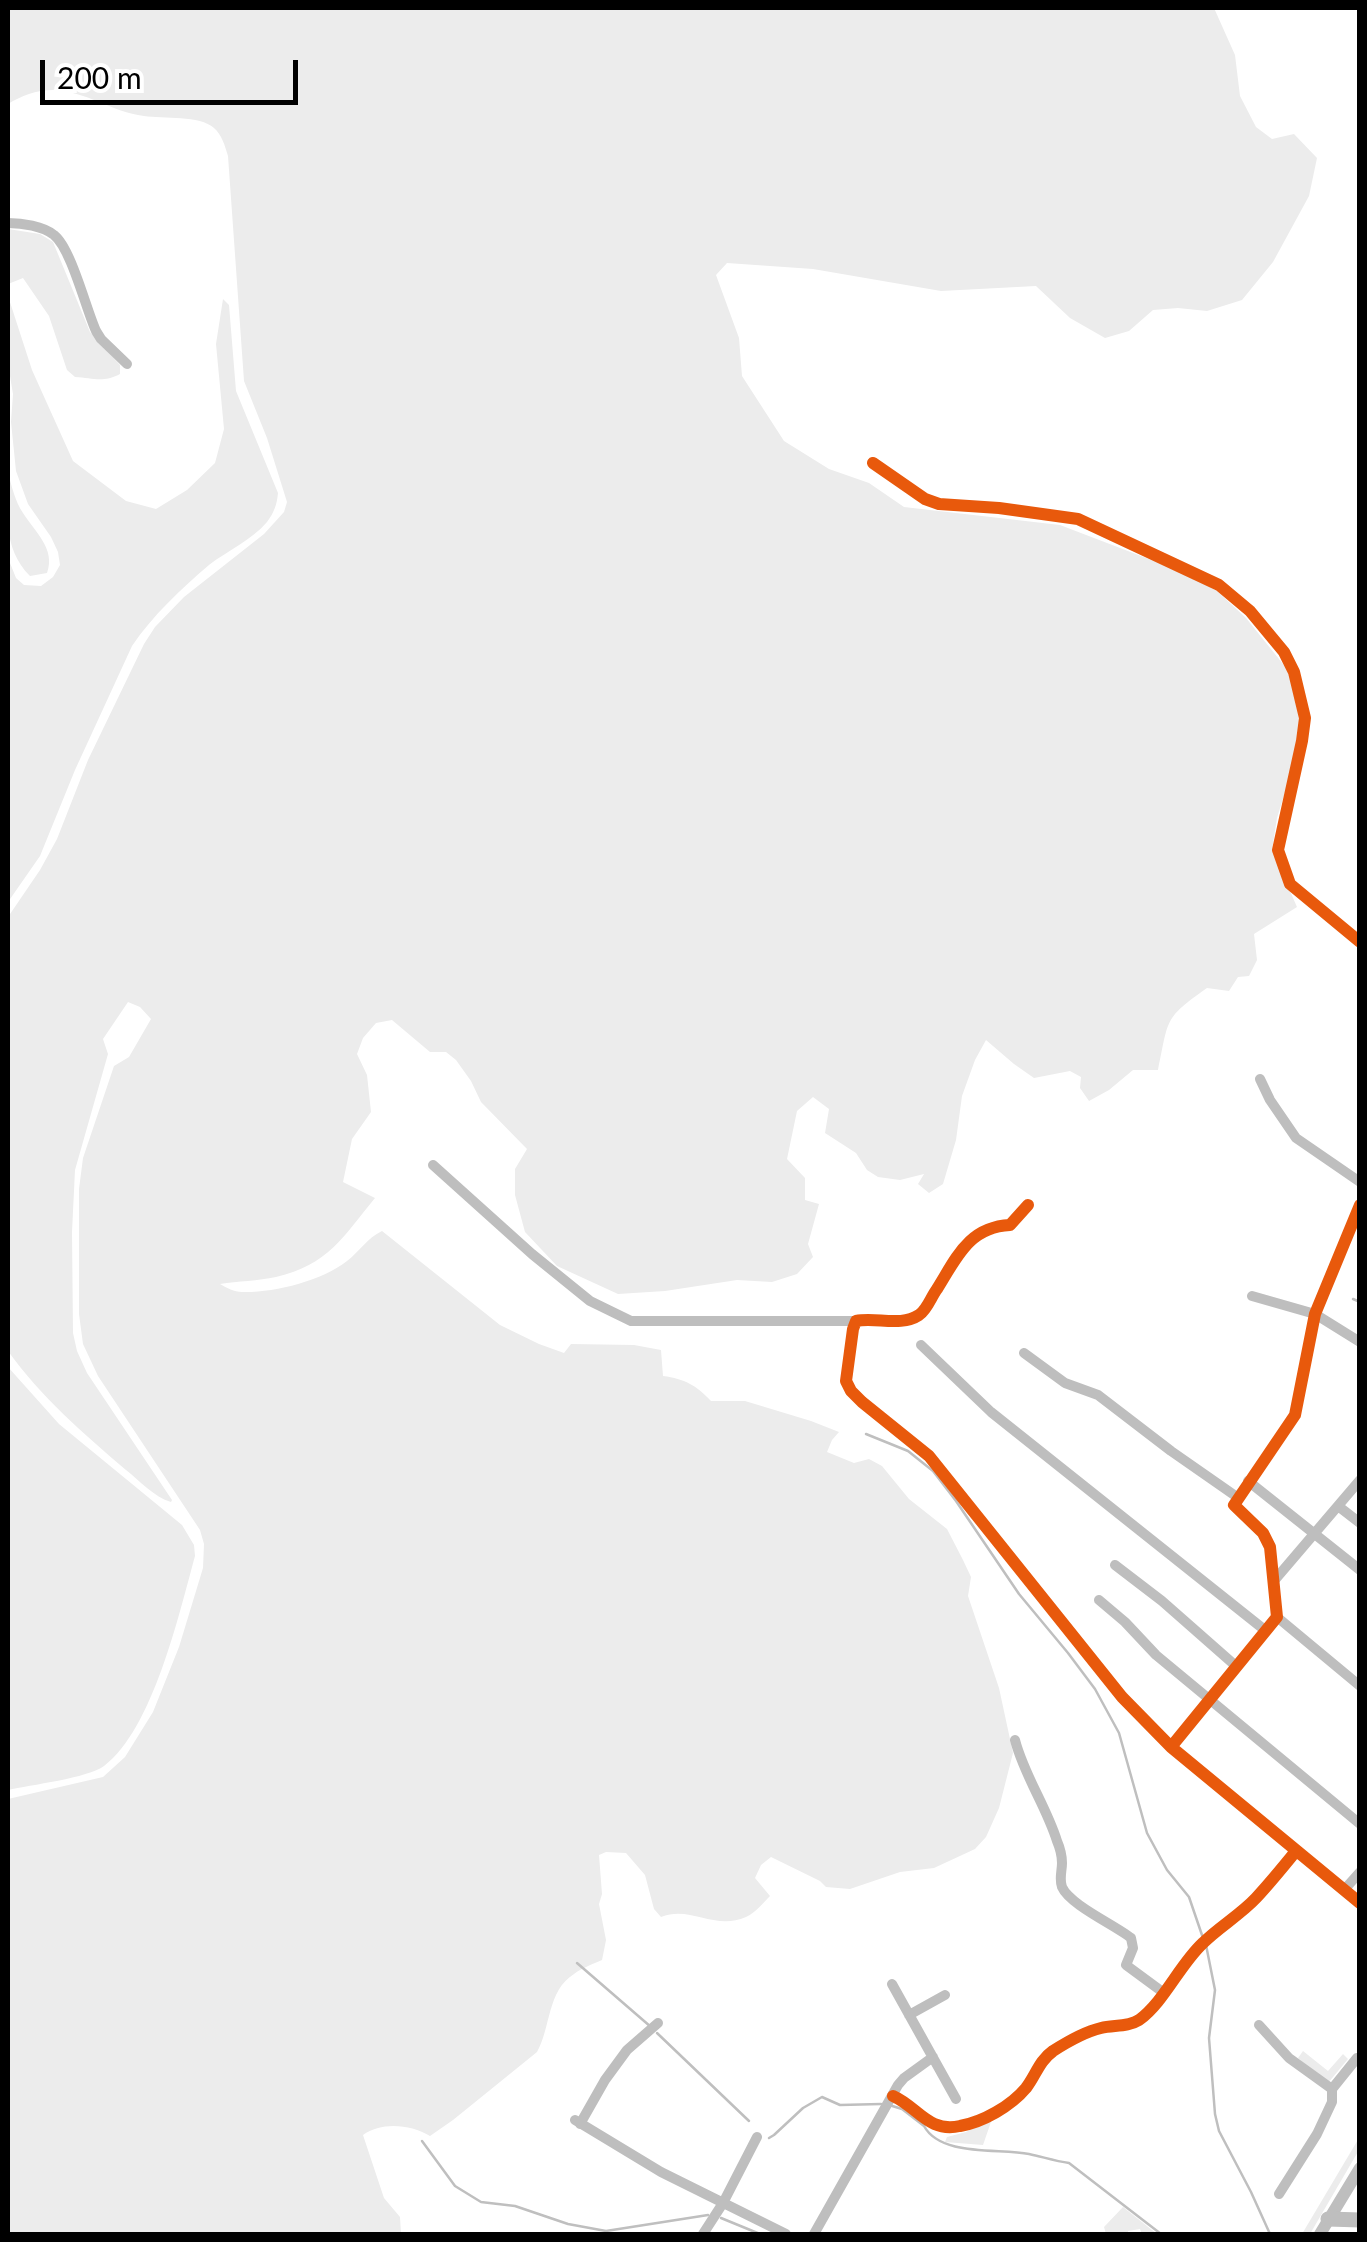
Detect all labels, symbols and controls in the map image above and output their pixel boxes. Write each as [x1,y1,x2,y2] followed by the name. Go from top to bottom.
[45,40,302,102] scale bar
[57,59,142,95] text: 200 m

